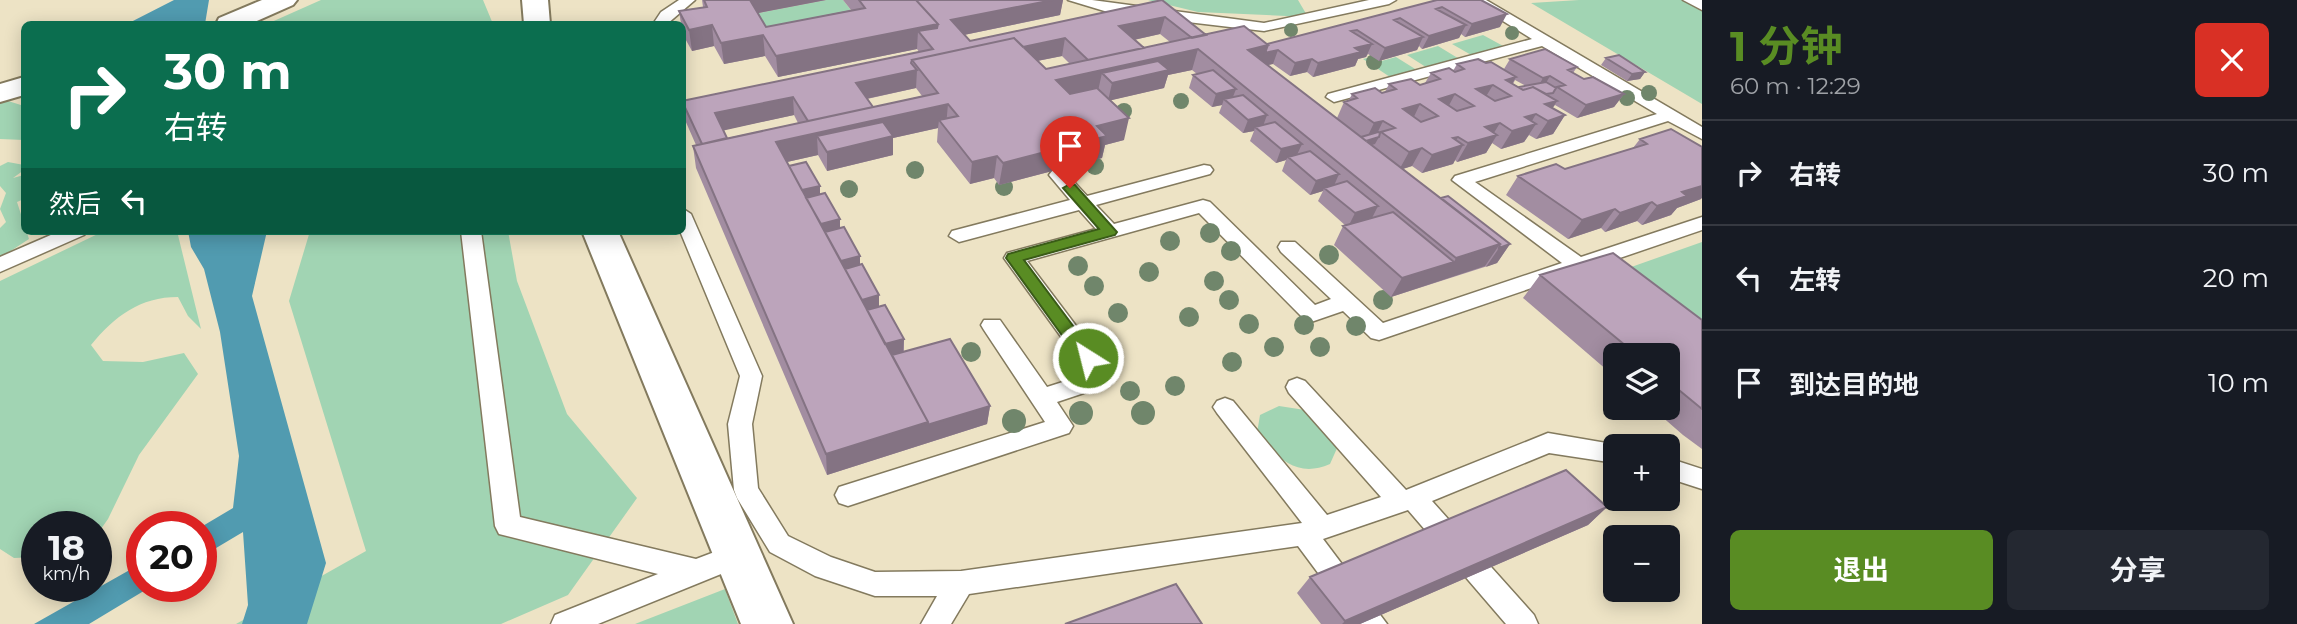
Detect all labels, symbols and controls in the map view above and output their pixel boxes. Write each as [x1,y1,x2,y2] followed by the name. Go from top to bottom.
[1730,20,1842,72] text: 1 分钟
[2195,23,2269,97] button: close
[164,42,292,101] text: 30 m
[49,49,140,140] icon: right
[1730,72,1861,100] text: 60 m · 12:29
[164,108,228,147] text: 右转
[1040,116,1100,188] pin
[1051,127,1089,165] icon: arrive
[1730,154,1768,192] icon: right
[2203,157,2269,189] text: 30 m
[1789,159,1841,191] text: 右转
[115,182,153,220] icon: left
[49,188,101,220] text: 然后
[1730,259,1768,297] icon: left
[2203,262,2269,294] text: 20 m
[1789,264,1841,296] text: 左转
[1051,321,1125,395] position arrow
[1603,343,1680,602] map controls
[1603,343,1680,420] button: layers
[1730,364,1768,402] icon: arrive
[2208,367,2269,399] text: 10 m
[1789,369,1919,401] text: 到达目的地
[1603,434,1680,511] button: +
[126,511,217,602] speed limit sign: 20
[1603,525,1680,602] button: −
[48,526,85,569] text: 18
[1730,530,1993,610] button: 退出
[2007,530,2269,610] button: 分享
[42,563,91,585] text: km/h

